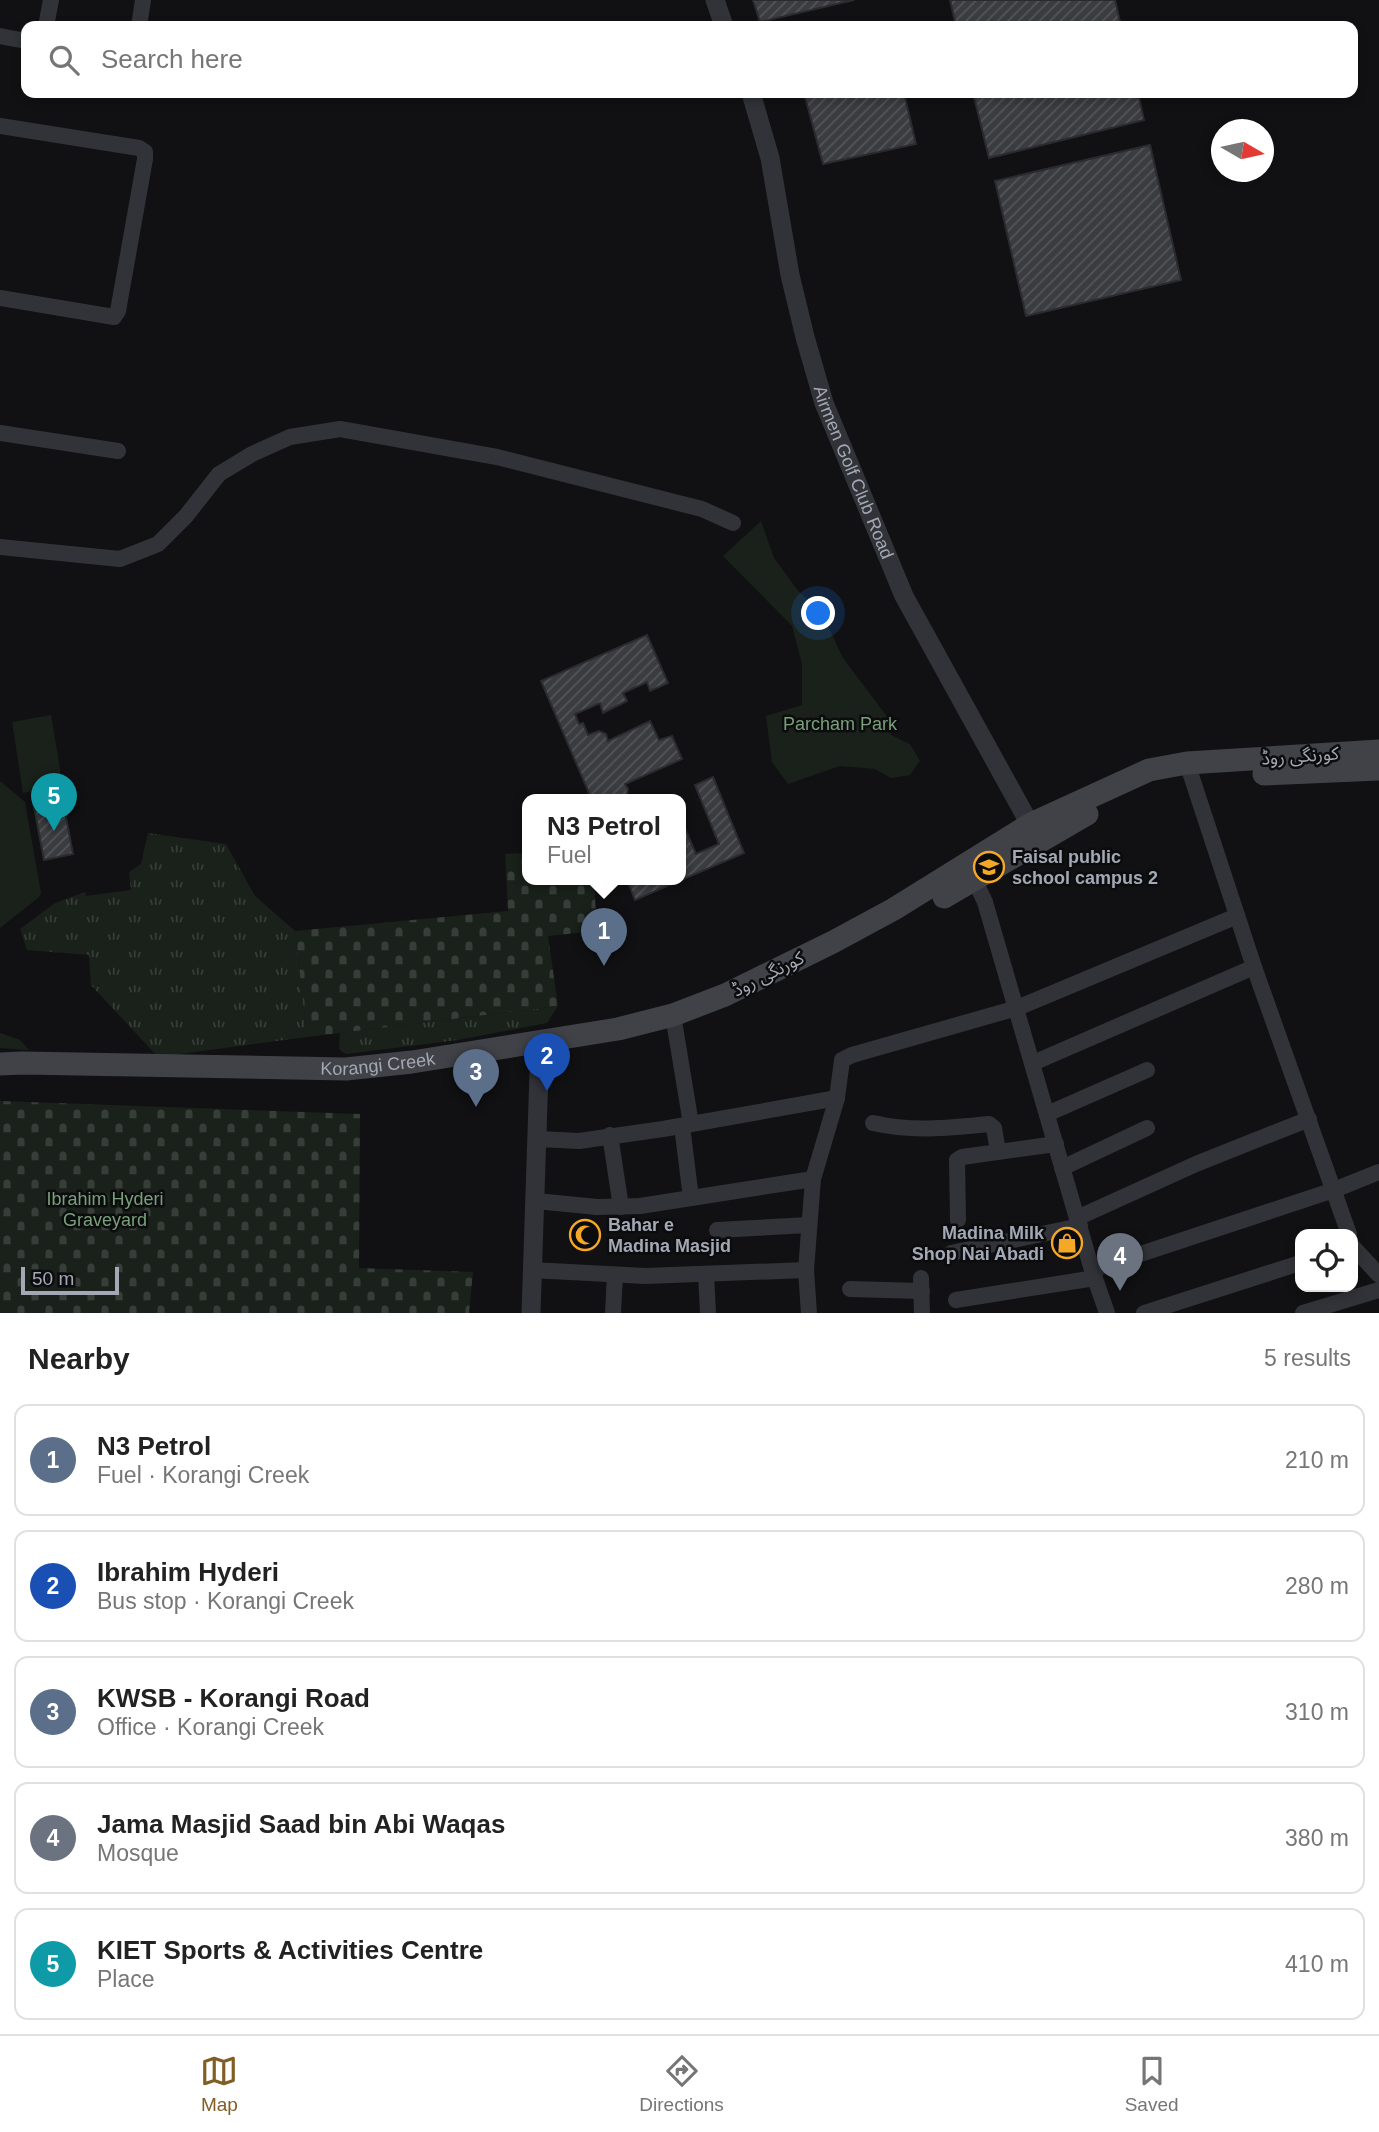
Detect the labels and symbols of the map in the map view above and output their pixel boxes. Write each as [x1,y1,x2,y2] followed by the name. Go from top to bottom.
[1211,119,1274,182] north arrow
[810,383,897,562] street label: Airmen Golf Club Road
[801,596,835,630] your location
[783,714,898,734] park label: Parcham Park
[1261,743,1340,770] street label: کورنگی روڈ
[31,773,77,831] pin: 5
[1012,847,1158,888] place label: Faisal public school campus 2
[972,850,1006,884] school or university icon: Faisal public school campus 2
[581,908,627,966] pin: 1
[729,947,808,1001] street label: کورنگی روڈ
[524,1033,570,1091] pin: 2
[320,1048,437,1079] street label: Korangi Creek
[453,1049,499,1107] pin: 3
[46,1189,164,1230] park label: Ibrahim Hyderi Graveyard
[608,1215,731,1256] place label: Bahar e Madina Masjid
[568,1218,602,1252] mosque icon: Bahar e Madina Masjid
[912,1223,1045,1264] place label: Madina Milk Shop Nai Abadi
[1050,1226,1084,1260] shop icon: Madina Milk Shop Nai Abadi
[1097,1233,1143,1291] pin: 4
[21,1264,119,1296] scale bar

